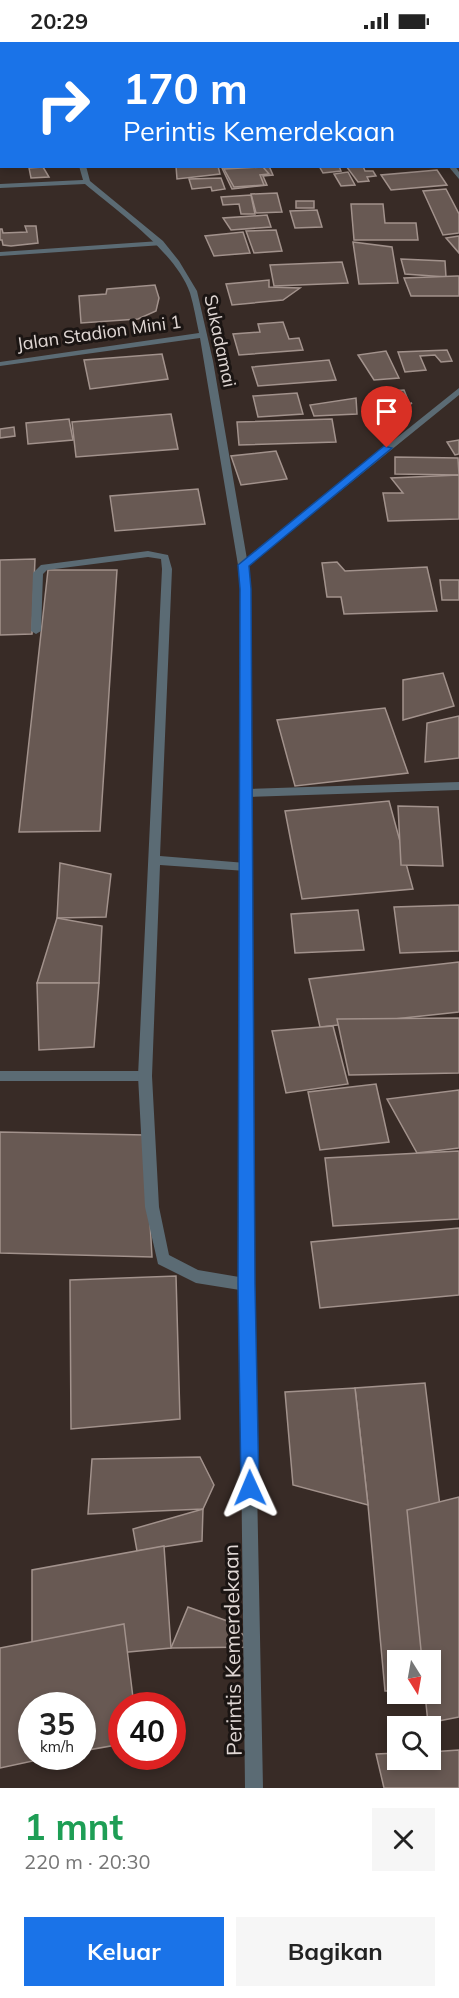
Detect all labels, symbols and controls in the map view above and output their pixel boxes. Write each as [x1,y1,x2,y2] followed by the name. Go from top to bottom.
[30,7,88,35] text: 20:29
[123,62,248,115] text: 170 m
[24,66,102,144] icon: right
[123,114,395,148] text: Perintis Kemerdekaan
[199,292,242,389] street label: Sukadamai
[15,310,183,355] street label: Jalan Stadion Mini 1
[361,386,412,448] pin
[370,395,403,428] icon: arrive
[218,1456,282,1520] position arrow
[217,1544,247,1756] street label: Perintis Kemerdekaan
[387,1650,441,1704] north arrow
[387,1650,441,1770] map controls
[108,1692,186,1770] speed limit sign: 40
[39,1705,75,1743] text: 35
[387,1716,441,1770] button: search
[40,1737,74,1756] text: km/h
[24,1804,123,1849] text: 1 mnt
[372,1808,435,1871] button: close
[24,1849,150,1874] text: 220 m · 20:30
[24,1917,224,1986] button: Keluar
[236,1917,435,1986] button: Bagikan

